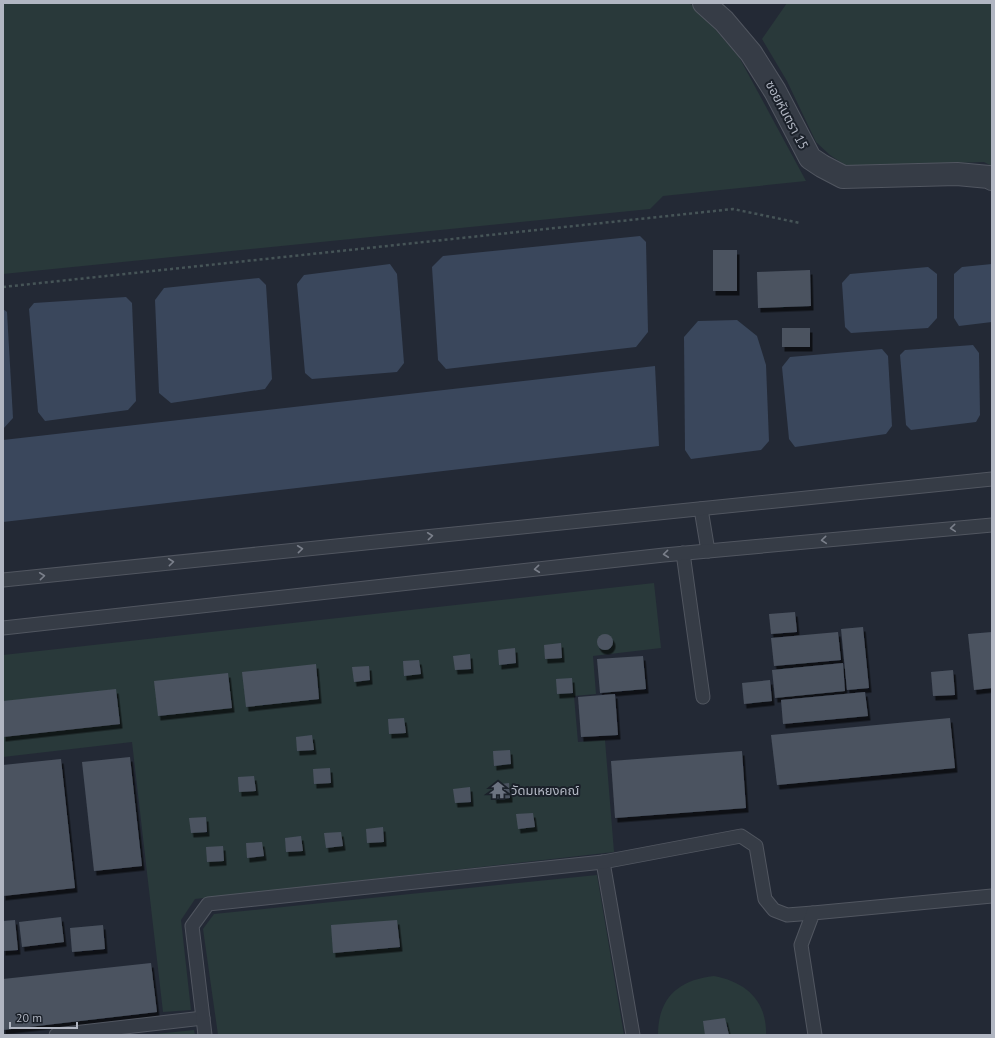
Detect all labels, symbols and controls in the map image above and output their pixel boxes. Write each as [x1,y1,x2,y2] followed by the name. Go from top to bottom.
[762,78,812,152] street label: ซอยหันตรา 15
[950,524,956,533] one-way arrow
[427,532,433,541] one-way arrow
[821,535,827,544] one-way arrow
[297,545,304,554] one-way arrow
[663,550,669,559] one-way arrow
[168,558,174,567] one-way arrow
[534,564,540,573] one-way arrow
[39,571,45,580] one-way arrow
[488,780,508,800] temple icon: วัดมเหยงคณ์
[511,782,579,799] place label: วัดมเหยงคณ์
[10,1004,77,1030] scale bar
[16,1010,42,1025] text: 20 m

